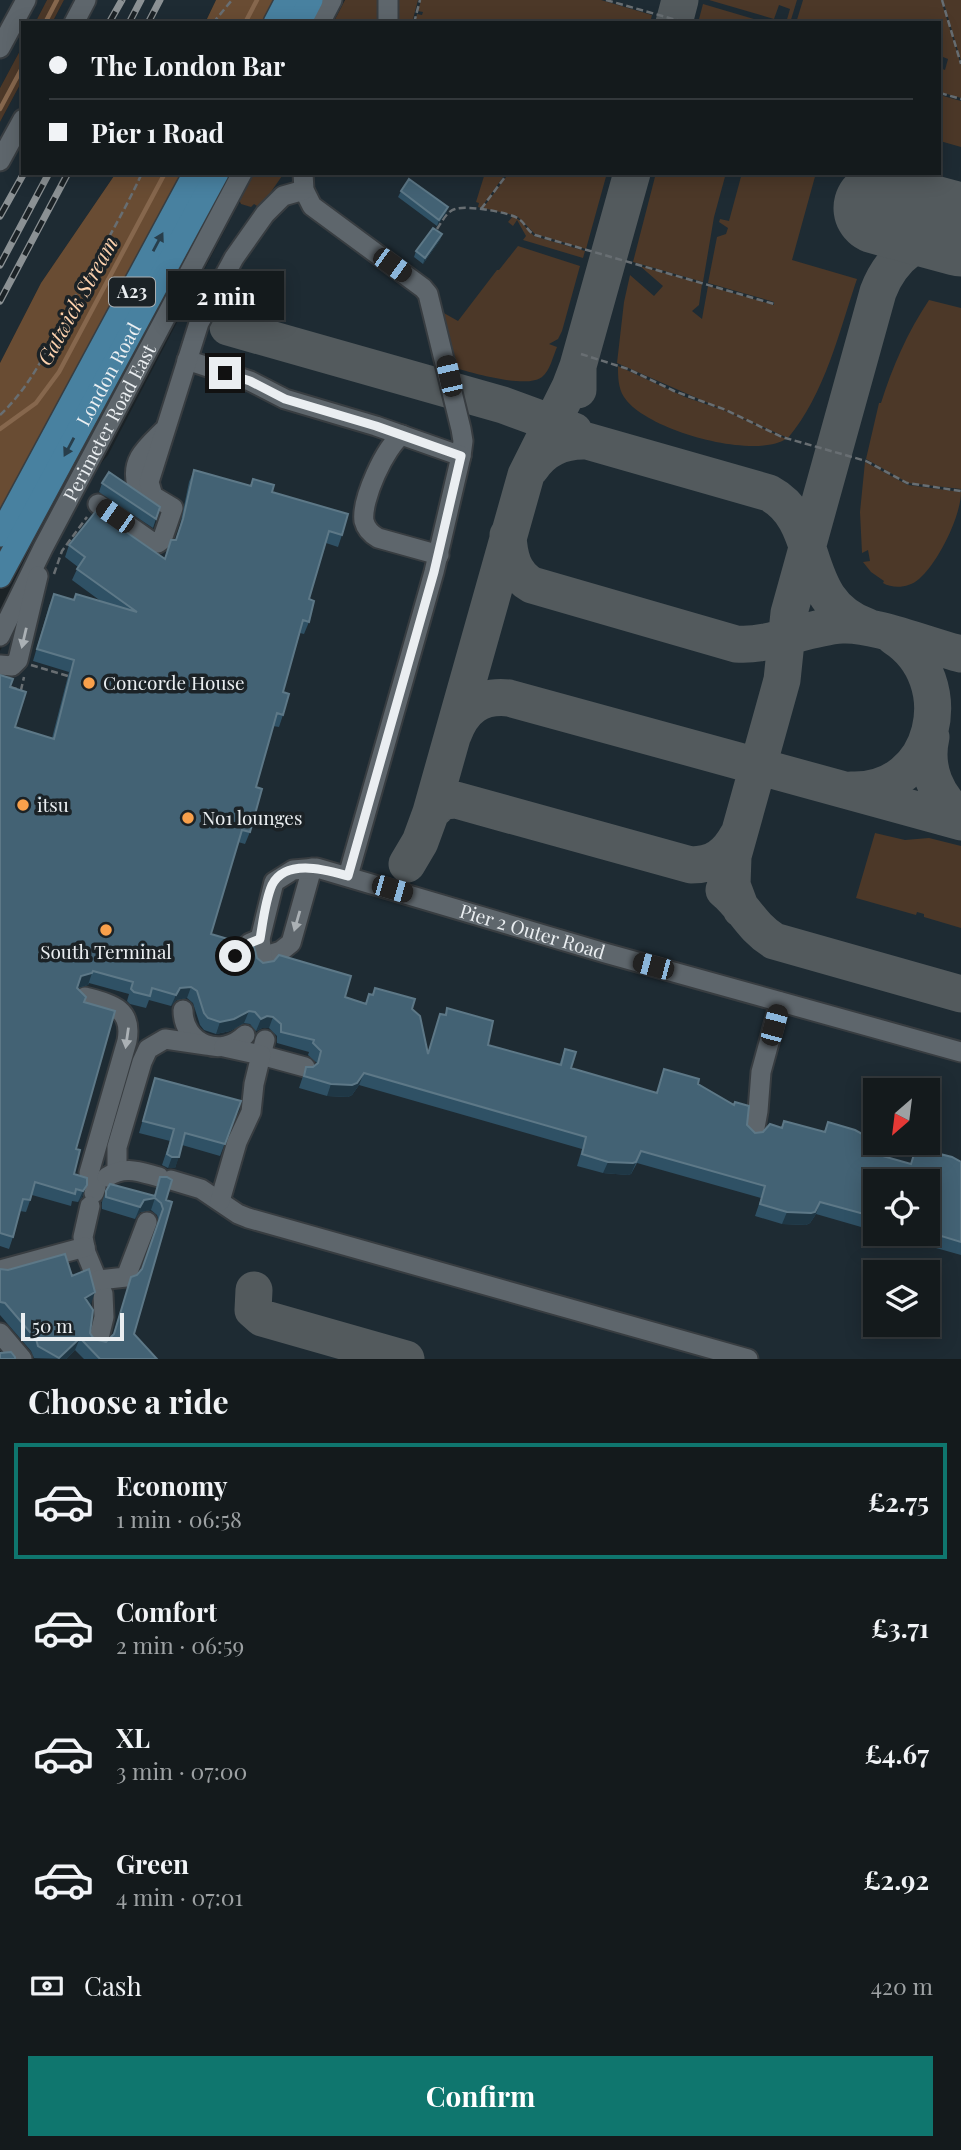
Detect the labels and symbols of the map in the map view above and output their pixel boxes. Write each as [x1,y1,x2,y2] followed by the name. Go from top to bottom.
[29,231,123,369] water label: Gatwick Stream
[152,231,164,251] one-way arrow
[369,244,416,286] car
[167,272,283,320] callout: 2 min
[109,278,155,306] road number: A23
[69,318,146,430] street label: London Road
[56,339,161,505] street label: Perimeter Road East
[435,353,464,399] car
[209,357,241,389] route end
[63,437,75,456] one-way arrow
[92,495,139,537] car
[18,627,29,649] one-way arrow
[103,669,245,695] place label: Concorde House
[81,675,97,691] marker: Concorde House
[37,791,69,817] place label: itsu
[15,797,31,813] marker: itsu
[202,804,302,830] place label: No1 lounges
[180,810,196,826] marker: No1 lounges
[369,873,416,905] car
[457,897,609,964] street label: Pier 2 Outer Road
[292,911,302,932] one-way arrow
[98,922,114,938] marker: South Terminal
[40,938,172,964] place label: South Terminal
[219,940,251,972] route start
[630,950,677,982] car
[759,1002,790,1048] car
[121,1027,132,1049] one-way arrow
[863,1078,940,1155] north arrow
[21,1310,124,1342] scale bar

